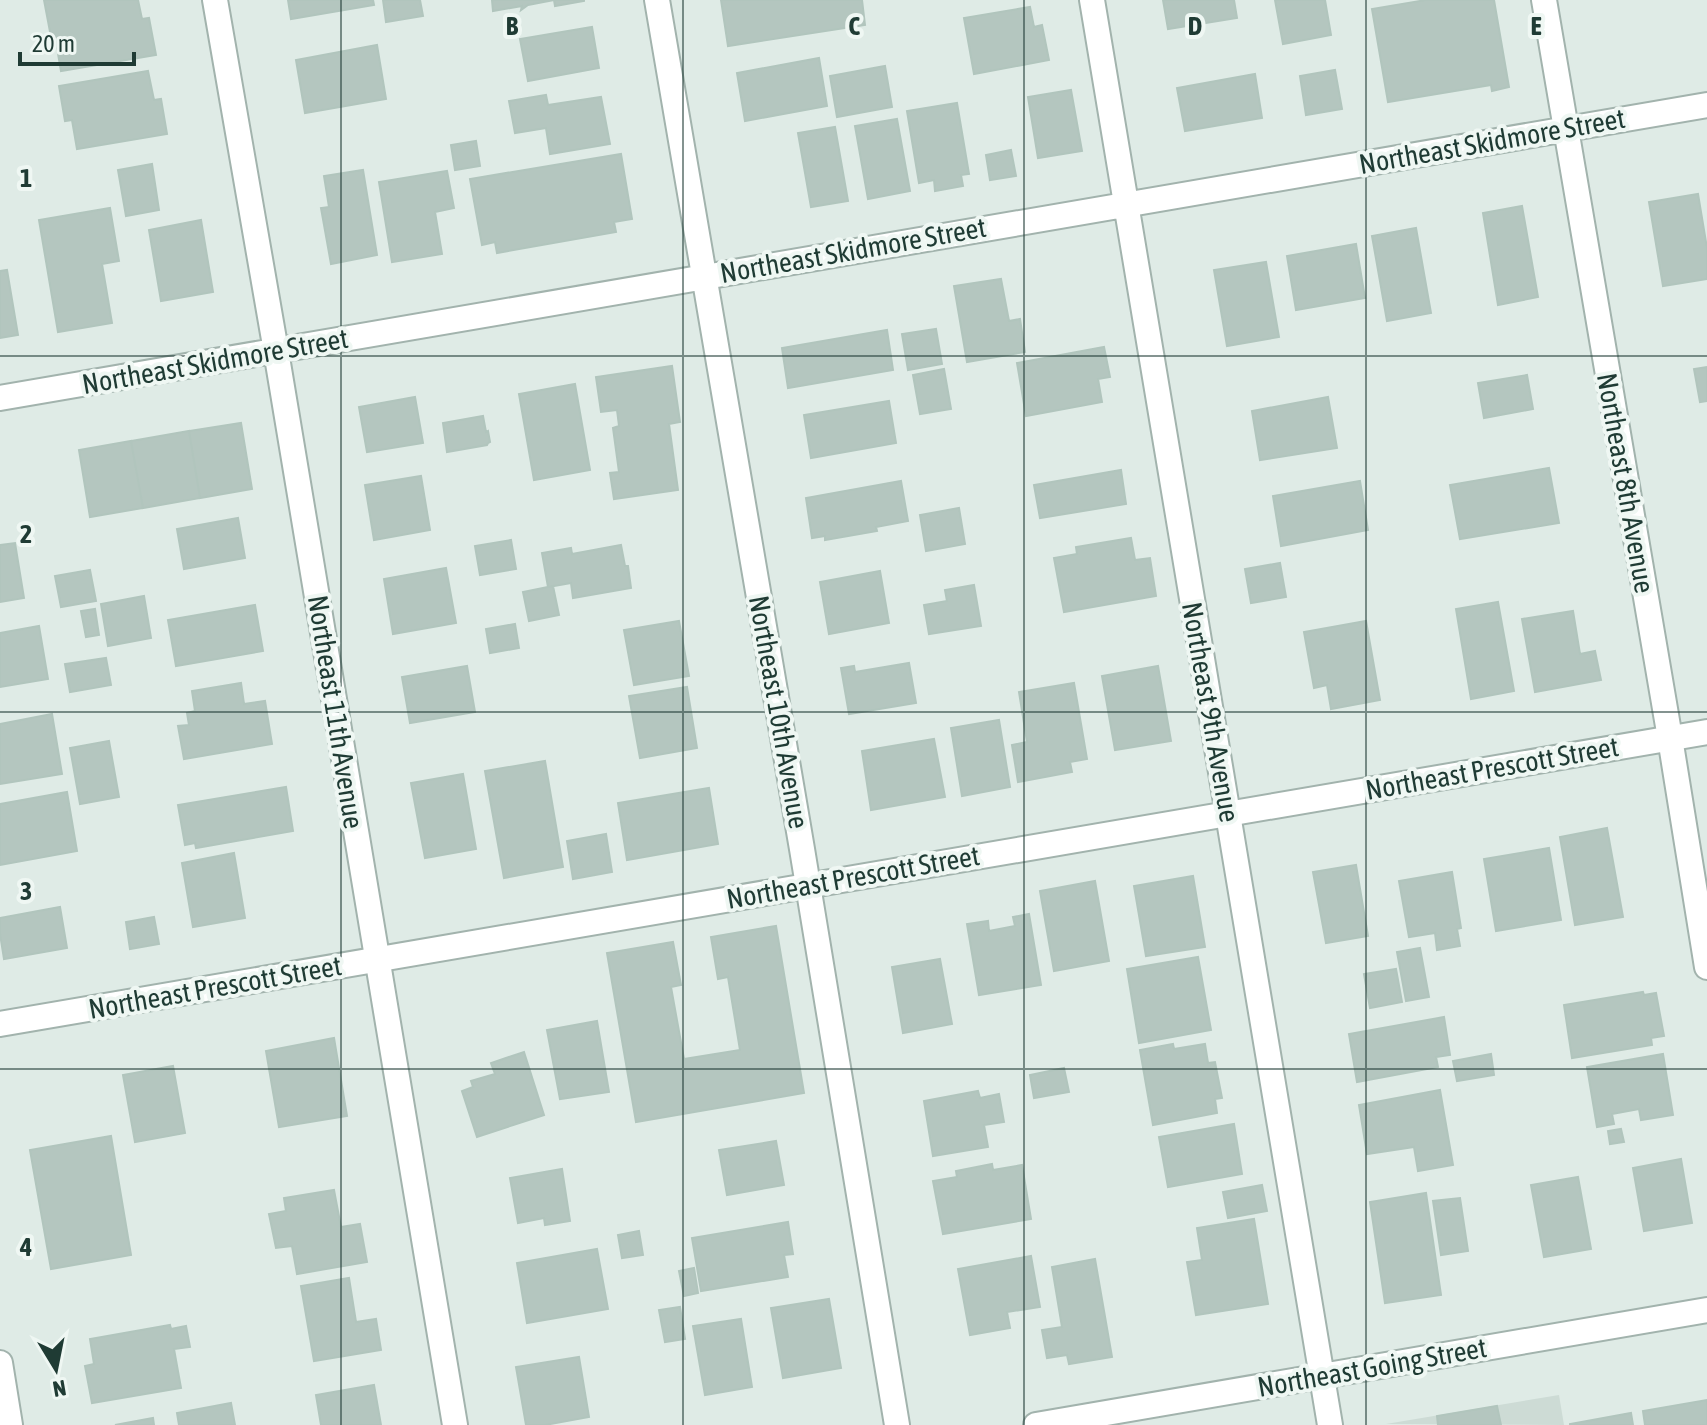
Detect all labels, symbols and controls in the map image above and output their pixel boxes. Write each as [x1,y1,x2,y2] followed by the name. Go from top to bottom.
[506,11,519,41] text: B
[848,11,860,41] text: C
[1188,11,1202,41] text: D
[1530,11,1542,41] text: E
[20,16,134,66] scale bar
[32,30,75,57] text: 20 m
[1357,102,1627,180] street label: Northeast Skidmore Street
[20,163,32,193] text: 1
[718,211,988,289] street label: Northeast Skidmore Street
[80,322,350,400] street label: Northeast Skidmore Street
[1591,370,1661,596] street label: Northeast 8th Avenue
[20,519,32,549] text: 2
[302,593,370,831] street label: Northeast 11th Avenue
[743,593,815,831] street label: Northeast 10th Avenue
[1176,599,1246,825] street label: Northeast 9th Avenue
[1363,730,1621,806] street label: Northeast Prescott Street
[724,839,982,915] street label: Northeast Prescott Street
[20,876,32,906] text: 3
[86,949,344,1025] street label: Northeast Prescott Street
[19,1232,32,1262] text: 4
[16,1329,96,1409] north arrow
[1255,1331,1489,1403] street label: Northeast Going Street
[51,1375,68,1403] text: N

